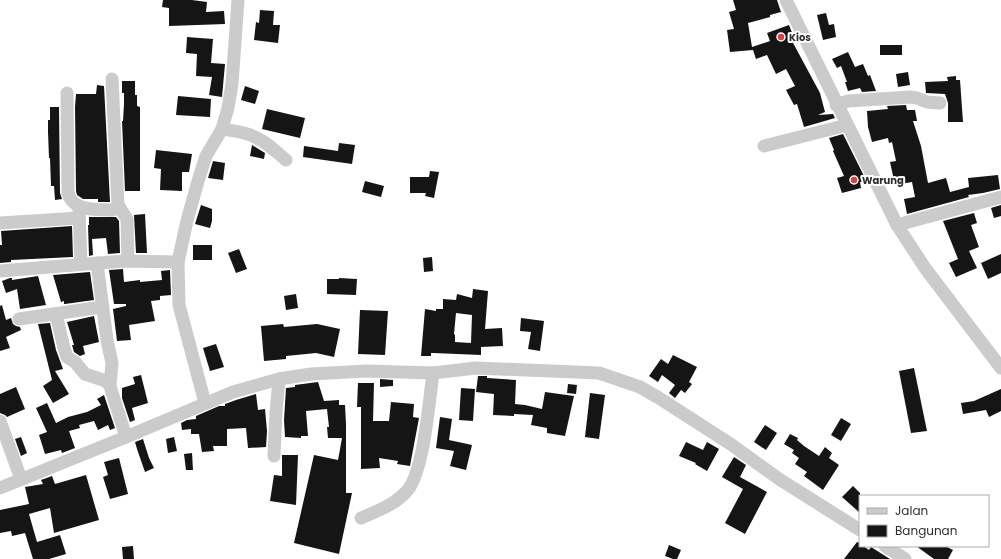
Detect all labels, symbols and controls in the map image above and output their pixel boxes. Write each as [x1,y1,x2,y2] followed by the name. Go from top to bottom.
[789,30,811,45] place label: Kios
[776,32,786,42] marker: Kios
[862,173,904,188] place label: Warung
[849,175,859,185] marker: Warung
[859,495,989,547] legend
[895,502,928,519] text: Jalan
[895,522,957,539] text: Bangunan

